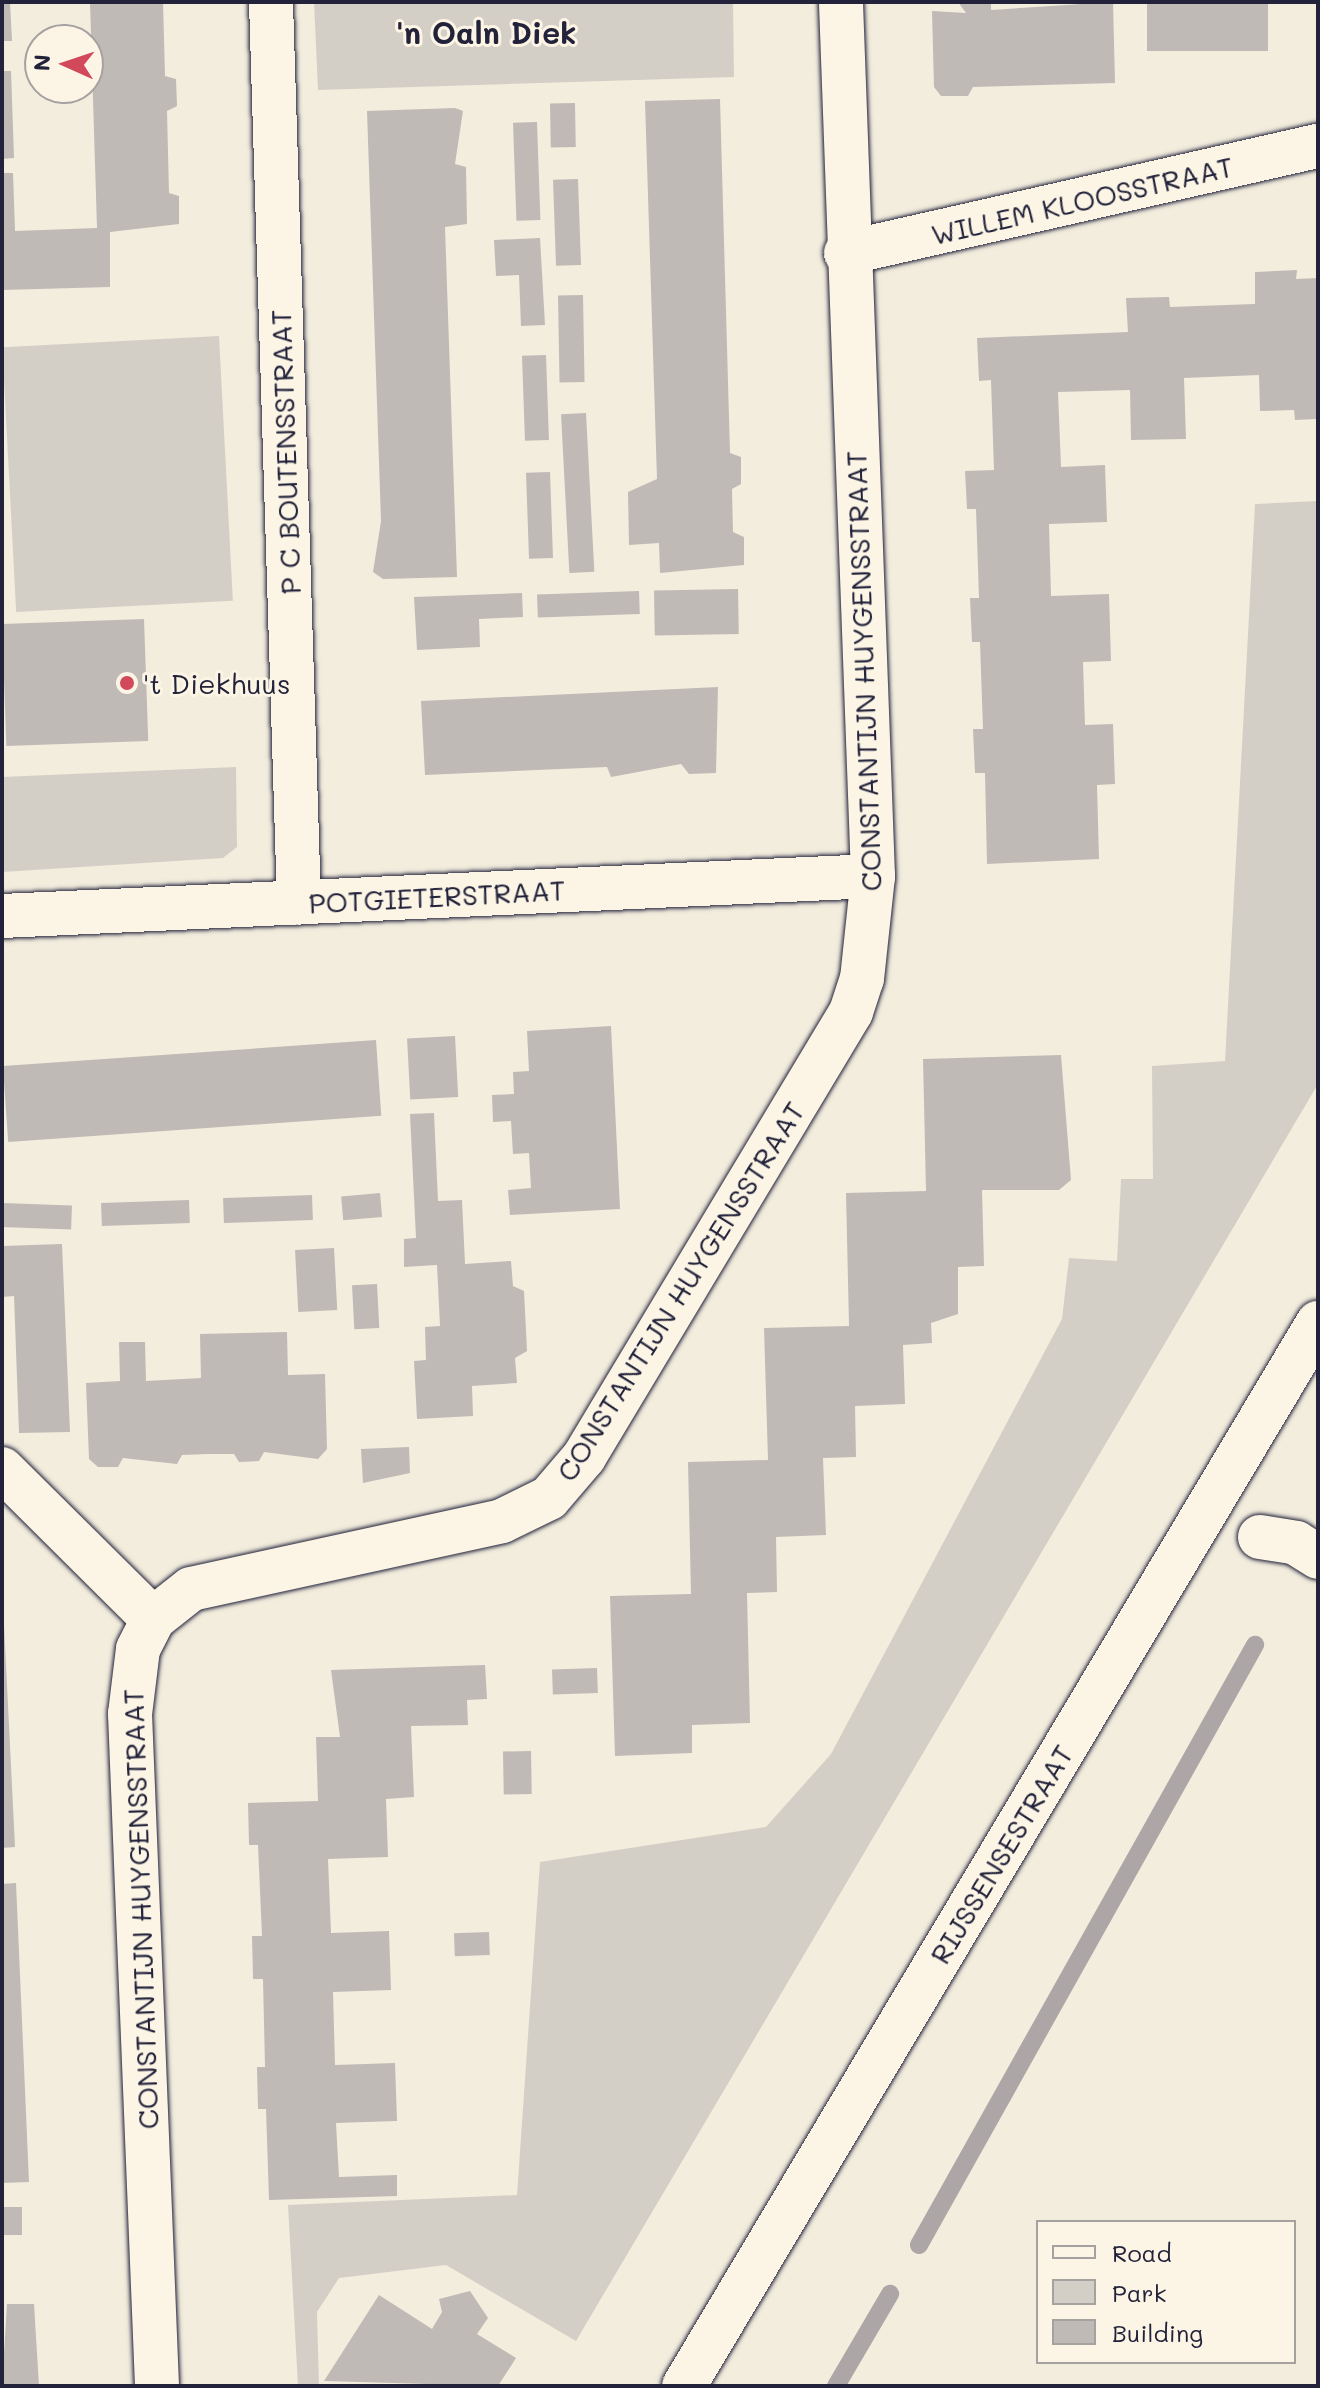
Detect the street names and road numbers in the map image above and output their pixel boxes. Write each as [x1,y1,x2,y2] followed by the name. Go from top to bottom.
[928,149,1236,251] street label: WILLEM KLOOSSTRAAT
[263,309,307,595] street label: P C BOUTENSSTRAAT
[839,450,887,892] street label: CONSTANTIJN HUYGENSSTRAAT
[308,872,566,920] street label: POTGIETERSTRAAT
[549,1095,811,1487] street label: CONSTANTIJN HUYGENSSTRAAT
[116,1688,164,2130] street label: CONSTANTIJN HUYGENSSTRAAT
[922,1739,1080,1969] street label: RIJSSENSESTRAAT

